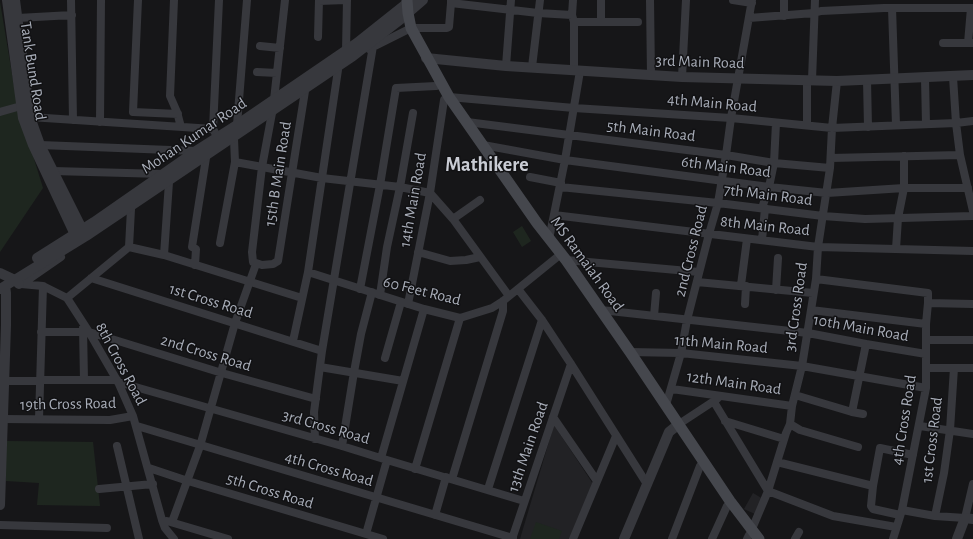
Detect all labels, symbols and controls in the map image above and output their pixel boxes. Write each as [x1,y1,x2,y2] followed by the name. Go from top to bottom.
[16,20,50,122] street label: Tank Bund Road
[655,51,745,73] street label: 3rd Main Road
[666,90,758,116] street label: 4th Main Road
[138,94,250,178] street label: Mohan Kumar Road
[606,116,696,146] street label: 5th Main Road
[260,120,296,228] street label: 15th B Main Road
[395,151,431,249] street label: 14th Main Road
[680,152,772,182] street label: 6th Main Road
[445,153,529,177] district label: Mathikere
[723,180,813,210] street label: 7th Main Road
[670,203,712,299] street label: 2nd Cross Road
[719,212,811,240] street label: 8th Main Road
[546,213,628,315] street label: MS Ramaiah Road
[780,261,812,353] street label: 3rd Cross Road
[381,272,463,310] street label: 60 Feet Road
[167,279,255,323] street label: 1st Cross Road
[812,310,910,346] street label: 10th Main Road
[91,319,151,409] street label: 8th Cross Road
[158,330,254,376] street label: 2nd Cross Road
[674,330,768,358] street label: 11th Main Road
[685,367,783,399] street label: 12th Main Road
[887,374,921,466] street label: 4th Cross Road
[20,394,116,414] street label: 19th Cross Road
[917,396,947,484] street label: 1st Cross Road
[504,399,552,495] street label: 13th Main Road
[280,405,372,449] street label: 3rd Cross Road
[283,447,375,491] street label: 4th Cross Road
[224,469,316,513] street label: 5th Cross Road

